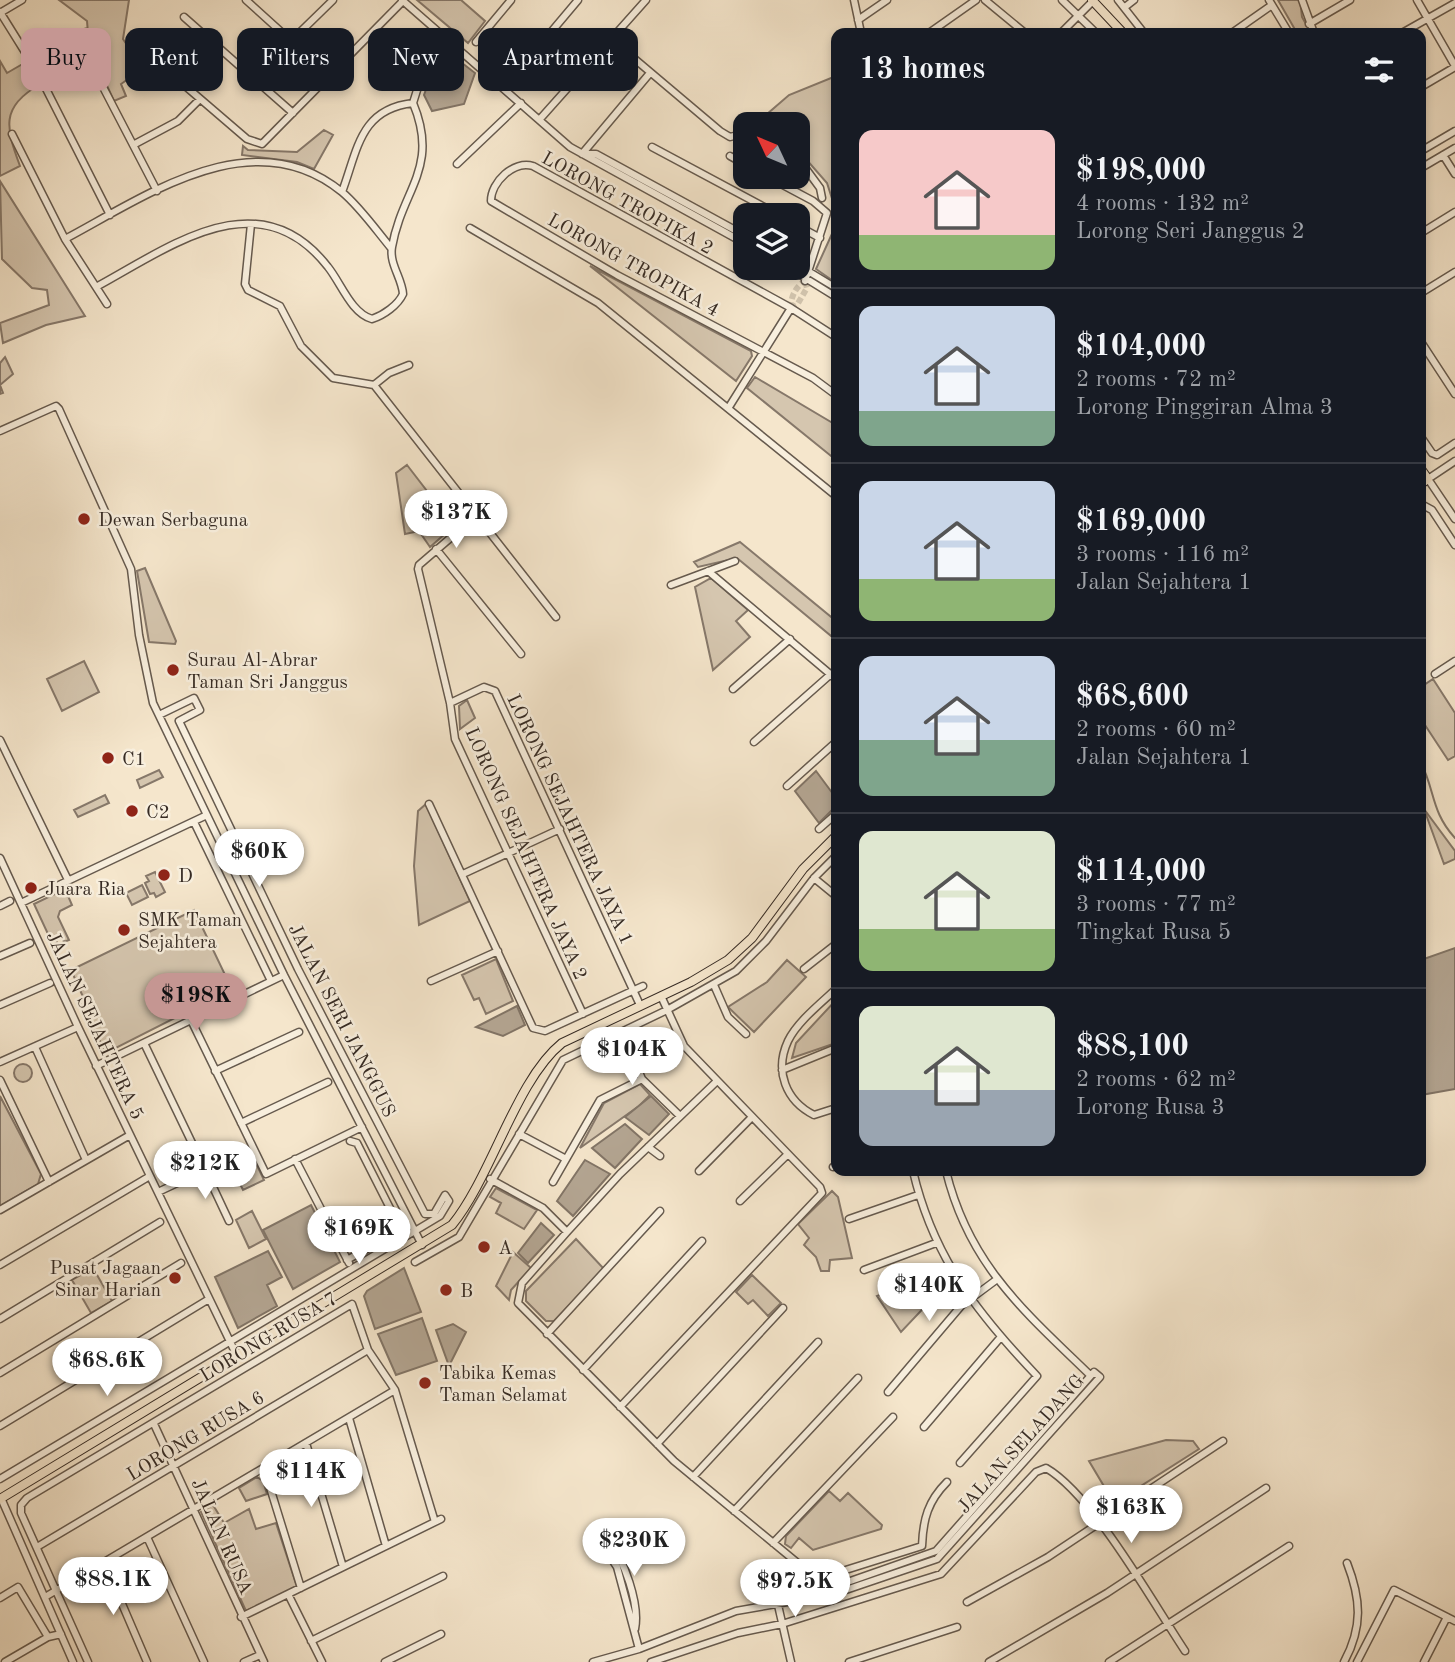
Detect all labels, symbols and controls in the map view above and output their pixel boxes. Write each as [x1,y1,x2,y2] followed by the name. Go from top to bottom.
[21,28,111,91] chip: Buy
[125,28,223,91] chip: Rent
[237,28,354,91] chip: Filters
[368,28,464,91] chip: New
[478,28,638,91] chip: Apartment
[1360,51,1398,89] icon: filters
[859,55,985,85] text: 13 homes
[733,112,810,189] north arrow
[733,112,810,280] map controls
[538,149,716,259] street label: LORONG TROPIKA 2
[1076,156,1206,186] text: $198,000
[915,158,999,242] icon: home
[1076,192,1249,215] text: 4 rooms · 132 m²
[733,203,810,280] button: layers
[544,211,722,321] street label: LORONG TROPIKA 4
[1076,220,1305,243] text: Lorong Seri Janggus 2
[1076,332,1206,362] text: $104,000
[915,334,999,418] icon: home
[1076,368,1236,391] text: 2 rooms · 72 m²
[1076,396,1333,419] text: Lorong Pinggiran Alma 3
[407,490,505,550] pin: $137K
[420,501,492,524] text: $137K
[1076,507,1206,537] text: $169,000
[915,509,999,593] icon: home
[76,511,92,527] marker: Dewan Serbaguna
[98,512,249,531] place label: Dewan Serbaguna
[1076,543,1249,566] text: 3 rooms · 116 m²
[1076,571,1252,594] text: Jalan Sejahtera 1
[187,652,348,693] place label: Surau Al-Abrar Taman Sri Janggus
[165,662,181,678] marker: Surau Al-Abrar Taman Sri Janggus
[1076,682,1189,712] text: $68,600
[915,684,999,768] icon: home
[502,692,635,948] street label: LORONG SEJAHTERA JAYA 1
[1076,718,1236,741] text: 2 rooms · 60 m²
[460,725,589,983] street label: LORONG SEJAHTERA JAYA 2
[1076,746,1252,769] text: Jalan Sejahtera 1
[100,750,116,766] marker: C1
[122,751,146,770] place label: C1
[124,803,140,819] marker: C2
[146,804,170,823] place label: C2
[218,830,300,889] pin: $60K
[230,840,288,863] text: $60K
[1076,857,1206,887] text: $114,000
[915,859,999,943] icon: home
[156,867,172,883] marker: D
[178,868,193,887] place label: D
[23,880,39,896] marker: Juara Ria
[45,881,126,900] place label: Juara Ria
[1076,893,1236,916] text: 3 rooms · 77 m²
[138,912,242,953] place label: SMK Taman Sejahtera
[284,921,398,1121] street label: JALAN SERI JANGGUS
[1076,921,1231,944] text: Tingkat Rusa 5
[116,922,132,938] marker: SMK Taman Sejahtera
[42,929,146,1123] street label: JALAN SEJAHTERA 5
[147,974,245,1033] pin: $198K
[160,984,232,1007] text: $198K
[583,1028,681,1087] pin: $104K
[1076,1032,1189,1062] text: $88,100
[915,1034,999,1118] icon: home
[596,1038,668,1061] text: $104K
[1076,1068,1236,1091] text: 2 rooms · 62 m²
[1076,1096,1225,1119] text: Lorong Rusa 3
[156,1142,254,1201] pin: $212K
[169,1152,241,1175] text: $212K
[310,1206,408,1266] pin: $169K
[323,1217,395,1240] text: $169K
[476,1239,492,1255] marker: A
[498,1240,513,1259] place label: A
[49,1260,161,1301] place label: Pusat Jagaan Sinar Harian
[880,1264,978,1323] pin: $140K
[167,1270,183,1286] marker: Pusat Jagaan Sinar Harian
[893,1274,965,1297] text: $140K
[438,1282,454,1298] marker: B
[460,1283,473,1302] place label: B
[197,1290,341,1387] street label: LORONG RUSA 7
[50,1338,164,1398] pin: $68.6K
[68,1349,146,1372] text: $68.6K
[439,1365,567,1406] place label: Tabika Kemas Taman Selamat
[955,1371,1089,1518] street label: JALAN SELADANG
[417,1375,433,1391] marker: Tabika Kemas Taman Selamat
[124,1389,268,1486] street label: LORONG RUSA 6
[262,1450,360,1509] pin: $114K
[275,1460,347,1483] text: $114K
[187,1476,255,1598] street label: JALAN RUSA
[1082,1486,1180,1545] pin: $163K
[1095,1496,1167,1519] text: $163K
[585,1518,683,1578] pin: $230K
[598,1529,670,1552] text: $230K
[56,1558,170,1617] pin: $88.1K
[738,1560,852,1619] pin: $97.5K
[74,1568,152,1591] text: $88.1K
[756,1570,834,1593] text: $97.5K

